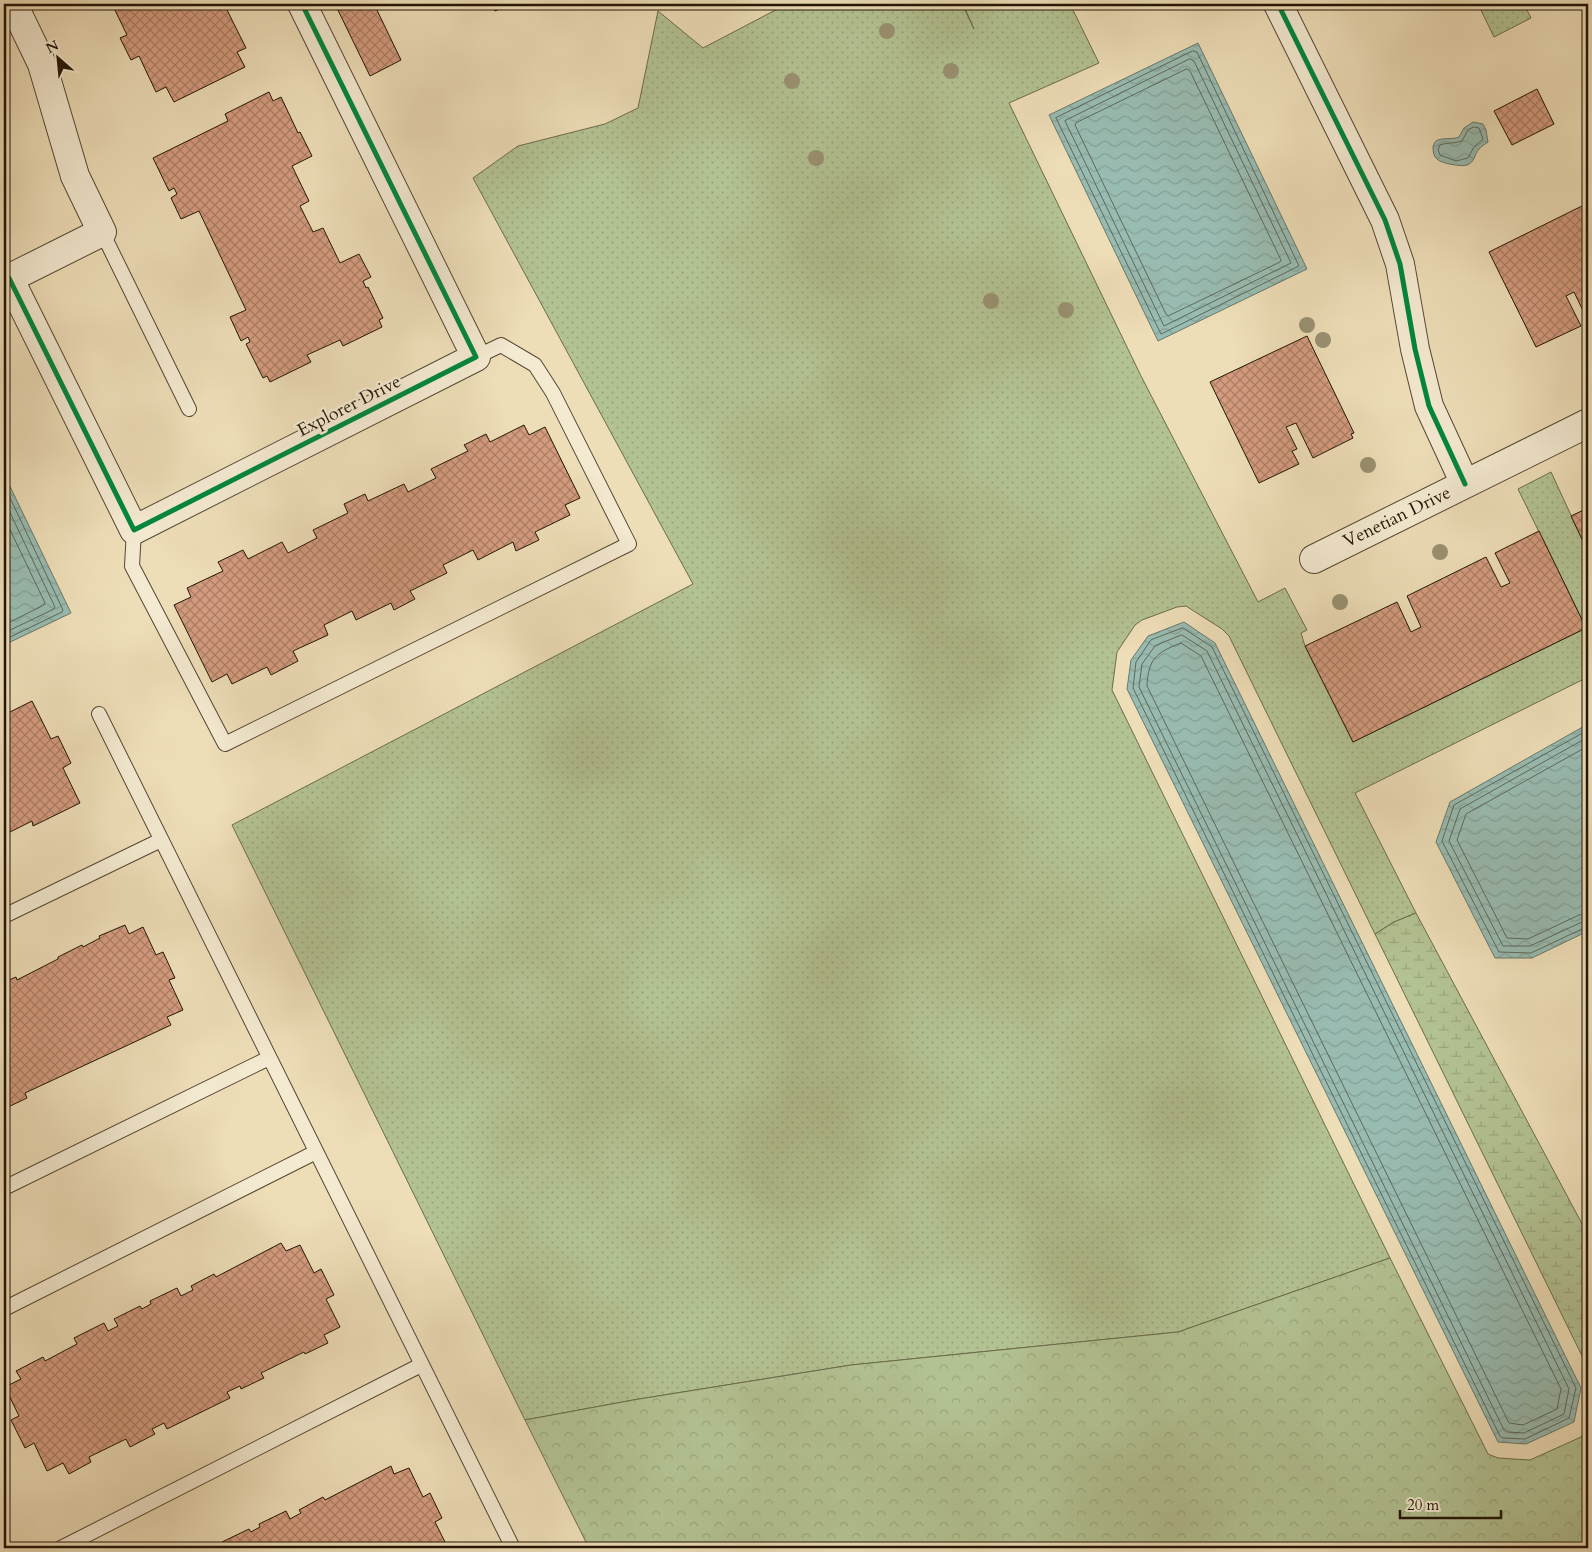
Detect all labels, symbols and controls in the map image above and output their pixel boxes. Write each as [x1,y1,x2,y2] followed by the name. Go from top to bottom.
[32,32,82,82] north arrow
[43,36,62,58] text: N
[293,369,405,443] street label: Explorer Drive
[1339,480,1455,554] street label: Venetian Drive
[1400,1487,1501,1519] scale bar
[1407,1495,1439,1515] text: 20 m

